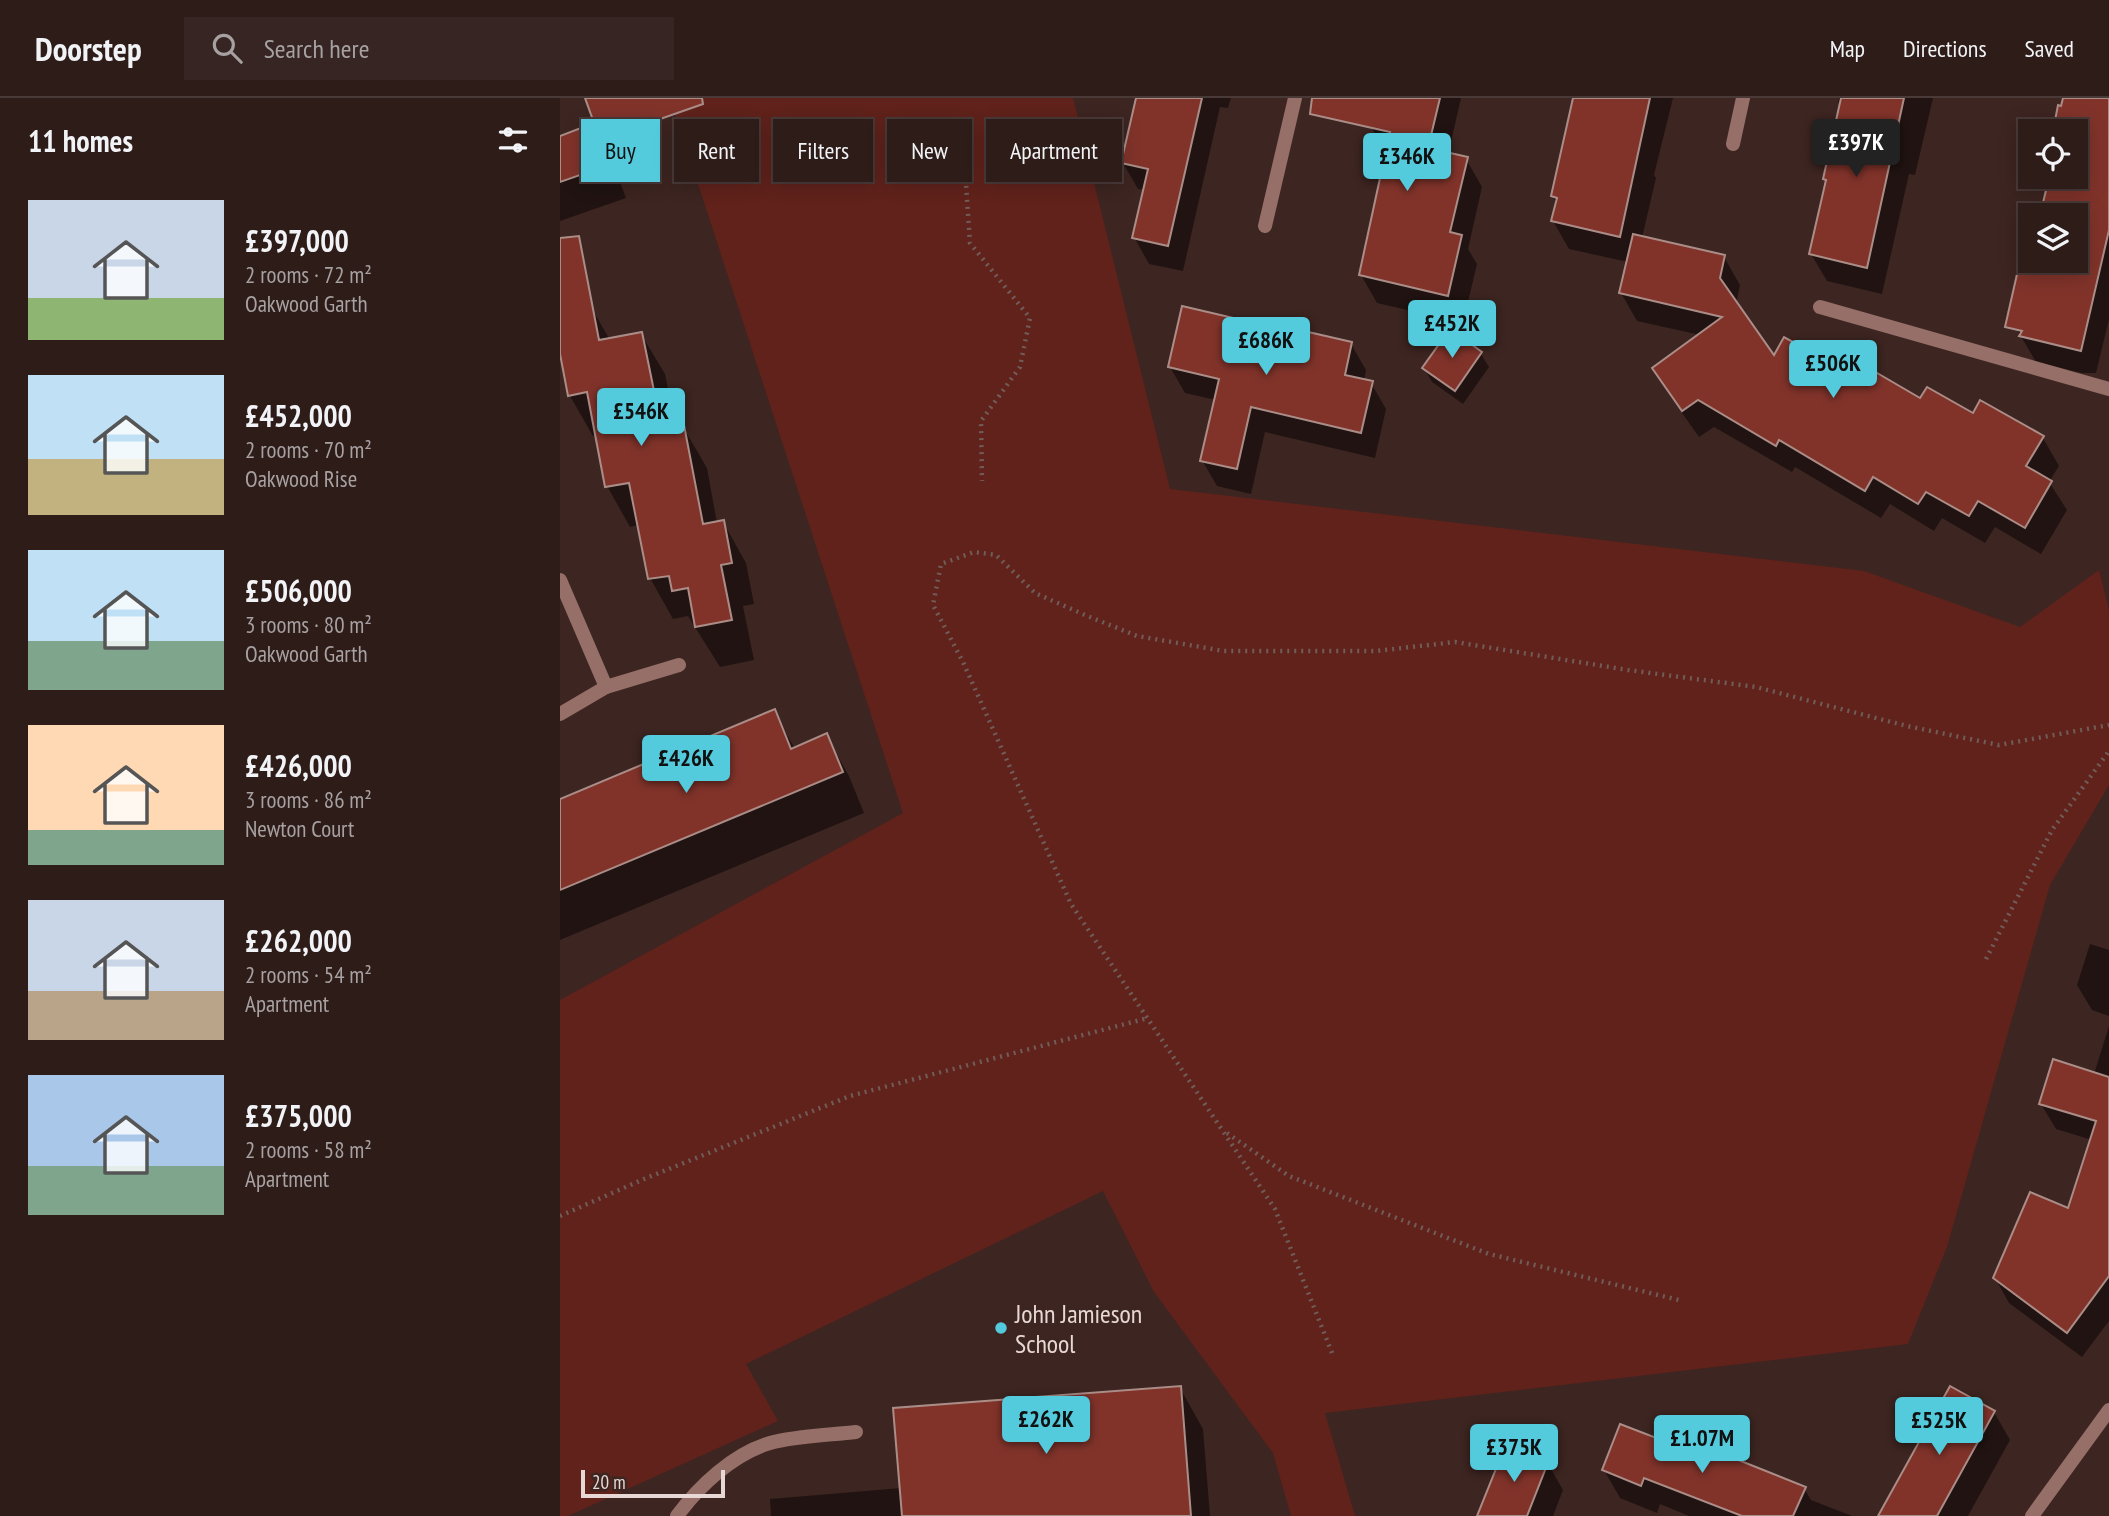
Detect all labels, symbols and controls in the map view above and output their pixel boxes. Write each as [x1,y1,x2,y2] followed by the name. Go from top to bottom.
[184,17,674,80] search box
[35,27,142,70] text: Doorstep
[208,29,246,67] icon: search
[264,32,369,65] text: Search here
[1830,33,1865,64] text: Map
[1903,33,1987,64] text: Directions
[2025,33,2074,64] text: Saved
[581,119,660,182] chip: Buy
[674,119,759,182] chip: Rent
[773,119,873,182] chip: Filters
[887,119,972,182] chip: New
[986,119,1122,182] chip: Apartment
[2018,119,2088,273] map controls
[2018,119,2088,189] button: locate
[1807,120,1905,179] pin: £397K
[28,121,133,160] text: 11 homes
[494,121,532,159] icon: filters
[1828,127,1884,156] text: £397K
[1358,134,1456,193] pin: £346K
[1379,141,1435,170] text: £346K
[2018,203,2088,273] button: layers
[245,221,349,260] text: £397,000
[84,228,168,312] icon: home
[245,260,372,289] text: 2 rooms · 72 m²
[245,289,368,318] text: Oakwood Garth
[1403,300,1501,360] pin: £452K
[1424,308,1480,337] text: £452K
[1217,317,1315,377] pin: £686K
[1238,325,1294,354] text: £686K
[1784,341,1882,400] pin: £506K
[1805,348,1861,377] text: £506K
[592,388,690,448] pin: £546K
[245,396,352,435] text: £452,000
[613,396,669,425] text: £546K
[84,403,168,487] icon: home
[245,435,372,464] text: 2 rooms · 70 m²
[245,464,357,493] text: Oakwood Rise
[245,571,352,610] text: £506,000
[84,578,168,662] icon: home
[245,610,372,639] text: 3 rooms · 80 m²
[245,639,368,668] text: Oakwood Garth
[637,736,735,795] pin: £426K
[658,743,714,772] text: £426K
[245,746,352,785] text: £426,000
[84,753,168,837] icon: home
[245,785,372,814] text: 3 rooms · 86 m²
[245,814,354,843] text: Newton Court
[245,921,352,960] text: £262,000
[84,928,168,1012] icon: home
[245,960,372,989] text: 2 rooms · 54 m²
[245,989,329,1018] text: Apartment
[245,1096,352,1135] text: £375,000
[84,1103,168,1187] icon: home
[245,1135,372,1164] text: 2 rooms · 58 m²
[245,1164,329,1193] text: Apartment
[1014,1297,1142,1360] place label: John Jamieson School
[993,1320,1009,1336] marker: John Jamieson School
[997,1396,1095,1456] pin: £262K
[1890,1398,1988,1457] pin: £525K
[1018,1404,1074,1433] text: £262K
[1911,1405,1967,1434] text: £525K
[1645,1416,1759,1475] pin: £1.07M
[1670,1423,1734,1452] text: £1.07M
[1465,1424,1563,1484] pin: £375K
[1486,1432,1542,1461] text: £375K
[581,1467,724,1499] scale bar
[592,1470,626,1494] text: 20 m

